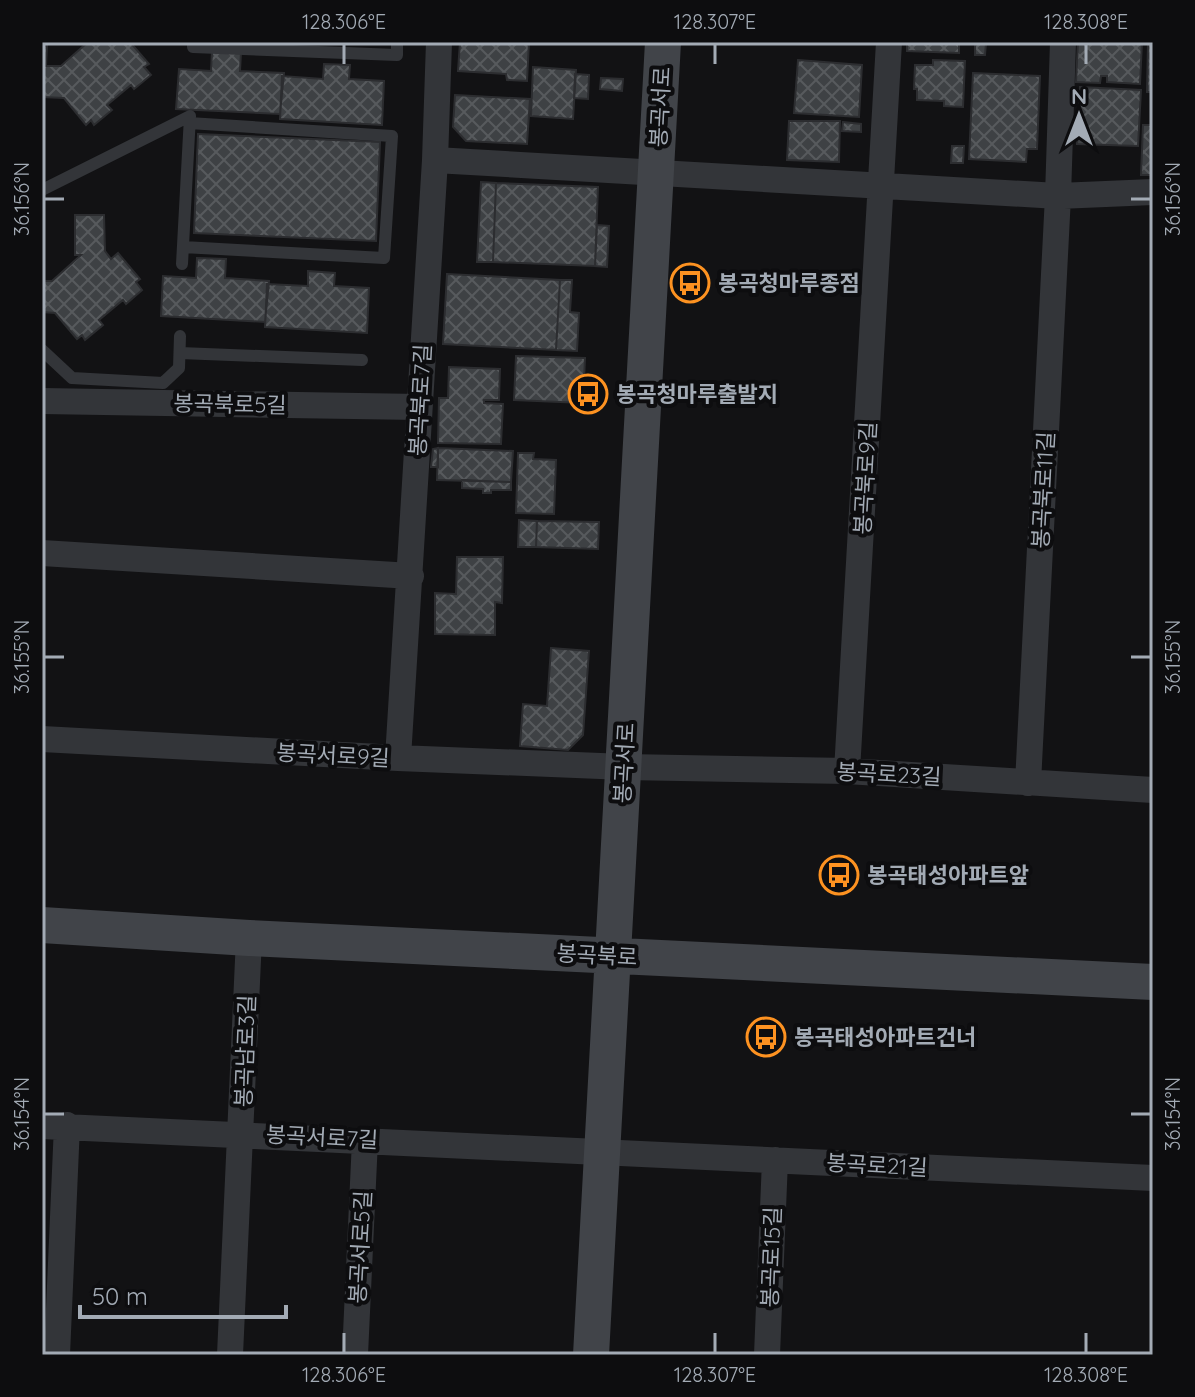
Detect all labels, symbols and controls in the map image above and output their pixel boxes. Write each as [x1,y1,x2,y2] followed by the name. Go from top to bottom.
[302,9,386,34] text: 128.306°E
[674,9,756,34] text: 128.307°E
[1044,9,1128,34] text: 128.308°E
[644,66,676,148] street label: 봉곡서로
[1039,76,1119,156] north arrow
[1071,82,1087,110] text: N
[9,162,34,236] text: 36.156°N
[1160,162,1185,236] text: 36.156°N
[669,262,711,304] bus stop icon: 봉곡청마루종점
[718,269,860,297] place label: 봉곡청마루종점
[403,343,437,457] street label: 봉곡북로7길
[567,373,609,415] bus stop icon: 봉곡청마루출발지
[616,380,778,408] place label: 봉곡청마루출발지
[173,389,287,419] street label: 봉곡북로5길
[848,421,882,535] street label: 봉곡북로9길
[1026,431,1060,549] street label: 봉곡북로11길
[9,620,34,694] text: 36.155°N
[1160,620,1185,694] text: 36.155°N
[608,722,640,804] street label: 봉곡서로
[276,738,390,772] street label: 봉곡서로9길
[836,757,942,791] street label: 봉곡로23길
[818,854,860,896] bus stop icon: 봉곡태성아파트앞
[867,861,1029,889] place label: 봉곡태성아파트앞
[556,939,638,971] street label: 봉곡북로
[229,994,261,1108] street label: 봉곡남로3길
[745,1016,787,1058] bus stop icon: 봉곡태성아파트건너
[794,1023,976,1051] place label: 봉곡태성아파트건너
[9,1077,34,1151] text: 36.154°N
[1160,1077,1185,1151] text: 36.154°N
[265,1120,379,1154] street label: 봉곡서로7길
[826,1148,928,1182] street label: 봉곡로21길
[343,1190,377,1304] street label: 봉곡서로5길
[755,1206,787,1308] street label: 봉곡로15길
[80,1269,286,1319] scale bar
[92,1281,148,1311] text: 50 m
[302,1362,386,1387] text: 128.306°E
[674,1362,756,1387] text: 128.307°E
[1044,1362,1128,1387] text: 128.308°E

